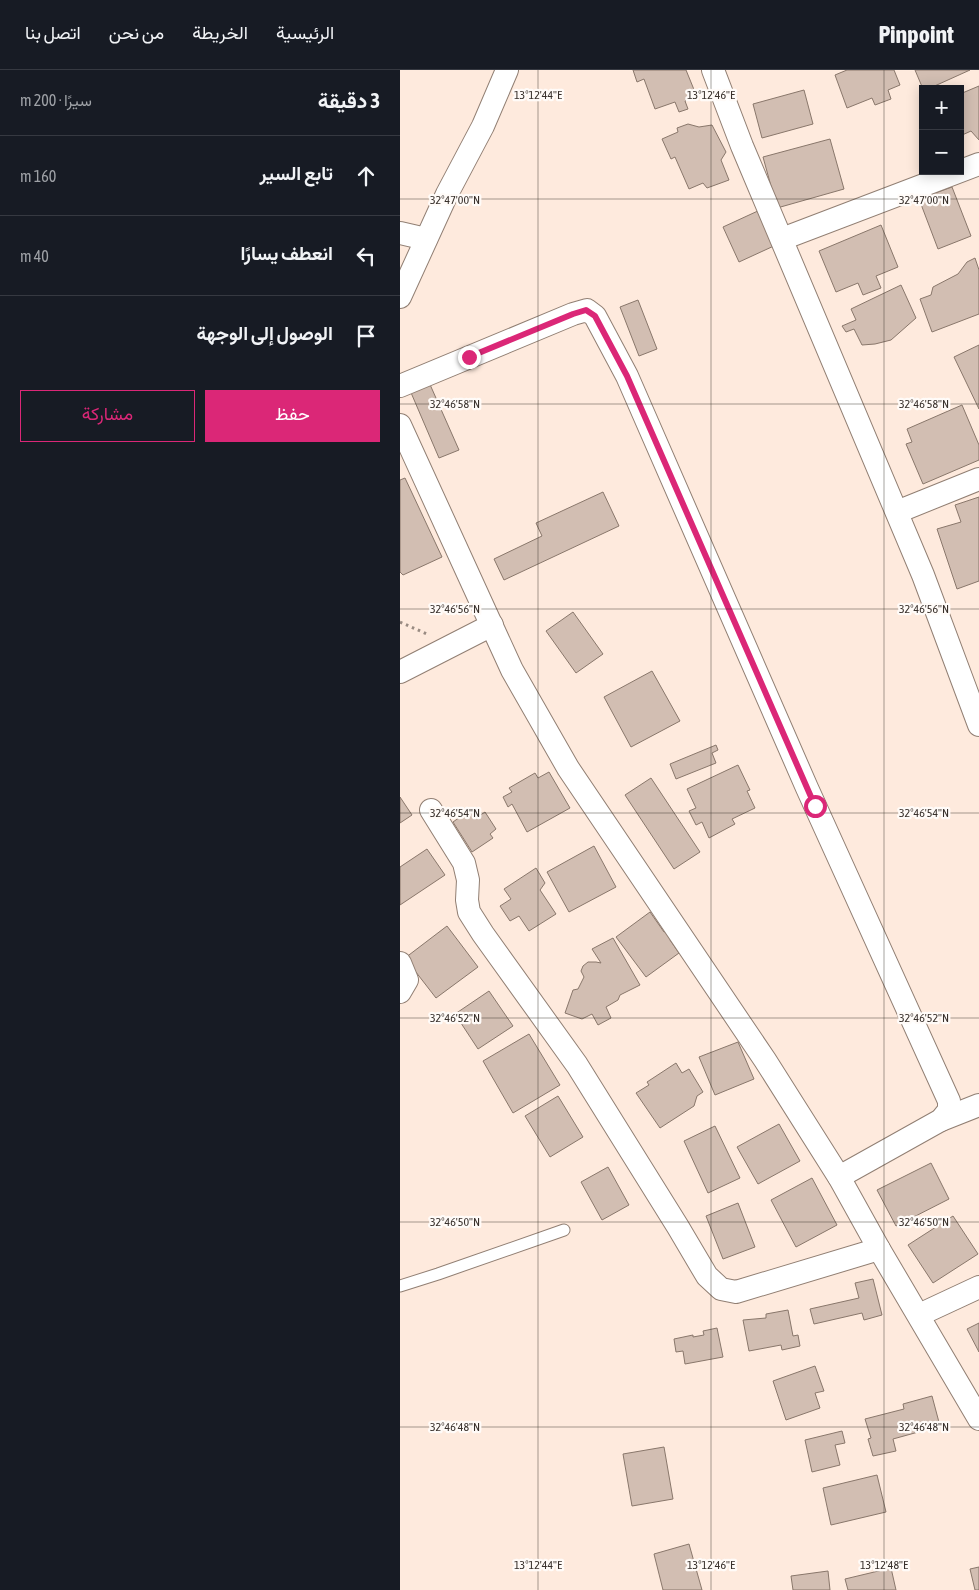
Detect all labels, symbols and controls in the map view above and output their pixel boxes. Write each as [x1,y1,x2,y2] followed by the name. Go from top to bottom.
[879,21,954,48] text: Pinpoint
[25,22,81,43] text: اتصل بنا
[109,22,164,43] text: من نحن
[192,22,248,43] text: الخريطة
[276,22,334,43] text: الرئيسية
[919,85,964,175] map controls
[919,85,964,130] button: +
[318,88,380,112] text: 3 دقيقة
[514,88,562,102] text: 13°12'44"E
[687,88,735,102] text: 13°12'46"E
[20,91,92,109] text: سيرًا · 200 m
[919,130,964,175] button: −
[260,162,333,184] text: تابع السير
[352,162,380,190] icon: ahead
[20,167,56,185] text: 160 m
[430,193,480,207] text: 32°47'00"N
[899,193,949,207] text: 32°47'00"N
[240,242,333,264] text: انعطف يسارًا
[352,242,380,270] icon: left
[20,247,49,265] text: 40 m
[196,322,333,344] text: الوصول إلى الوجهة
[352,322,380,350] icon: arrive
[458,346,481,369] route end
[20,390,195,442] button: مشاركة
[205,390,380,442] button: حفظ
[430,397,480,411] text: 32°46'58"N
[899,397,949,411] text: 32°46'58"N
[430,602,480,616] text: 32°46'56"N
[899,602,949,616] text: 32°46'56"N
[804,795,827,818] route start
[430,806,480,820] text: 32°46'54"N
[899,806,949,820] text: 32°46'54"N
[430,1011,480,1025] text: 32°46'52"N
[899,1011,949,1025] text: 32°46'52"N
[430,1215,480,1229] text: 32°46'50"N
[899,1215,949,1229] text: 32°46'50"N
[430,1420,480,1434] text: 32°46'48"N
[899,1420,949,1434] text: 32°46'48"N
[514,1558,562,1572] text: 13°12'44"E
[687,1558,735,1572] text: 13°12'46"E
[860,1558,908,1572] text: 13°12'48"E

